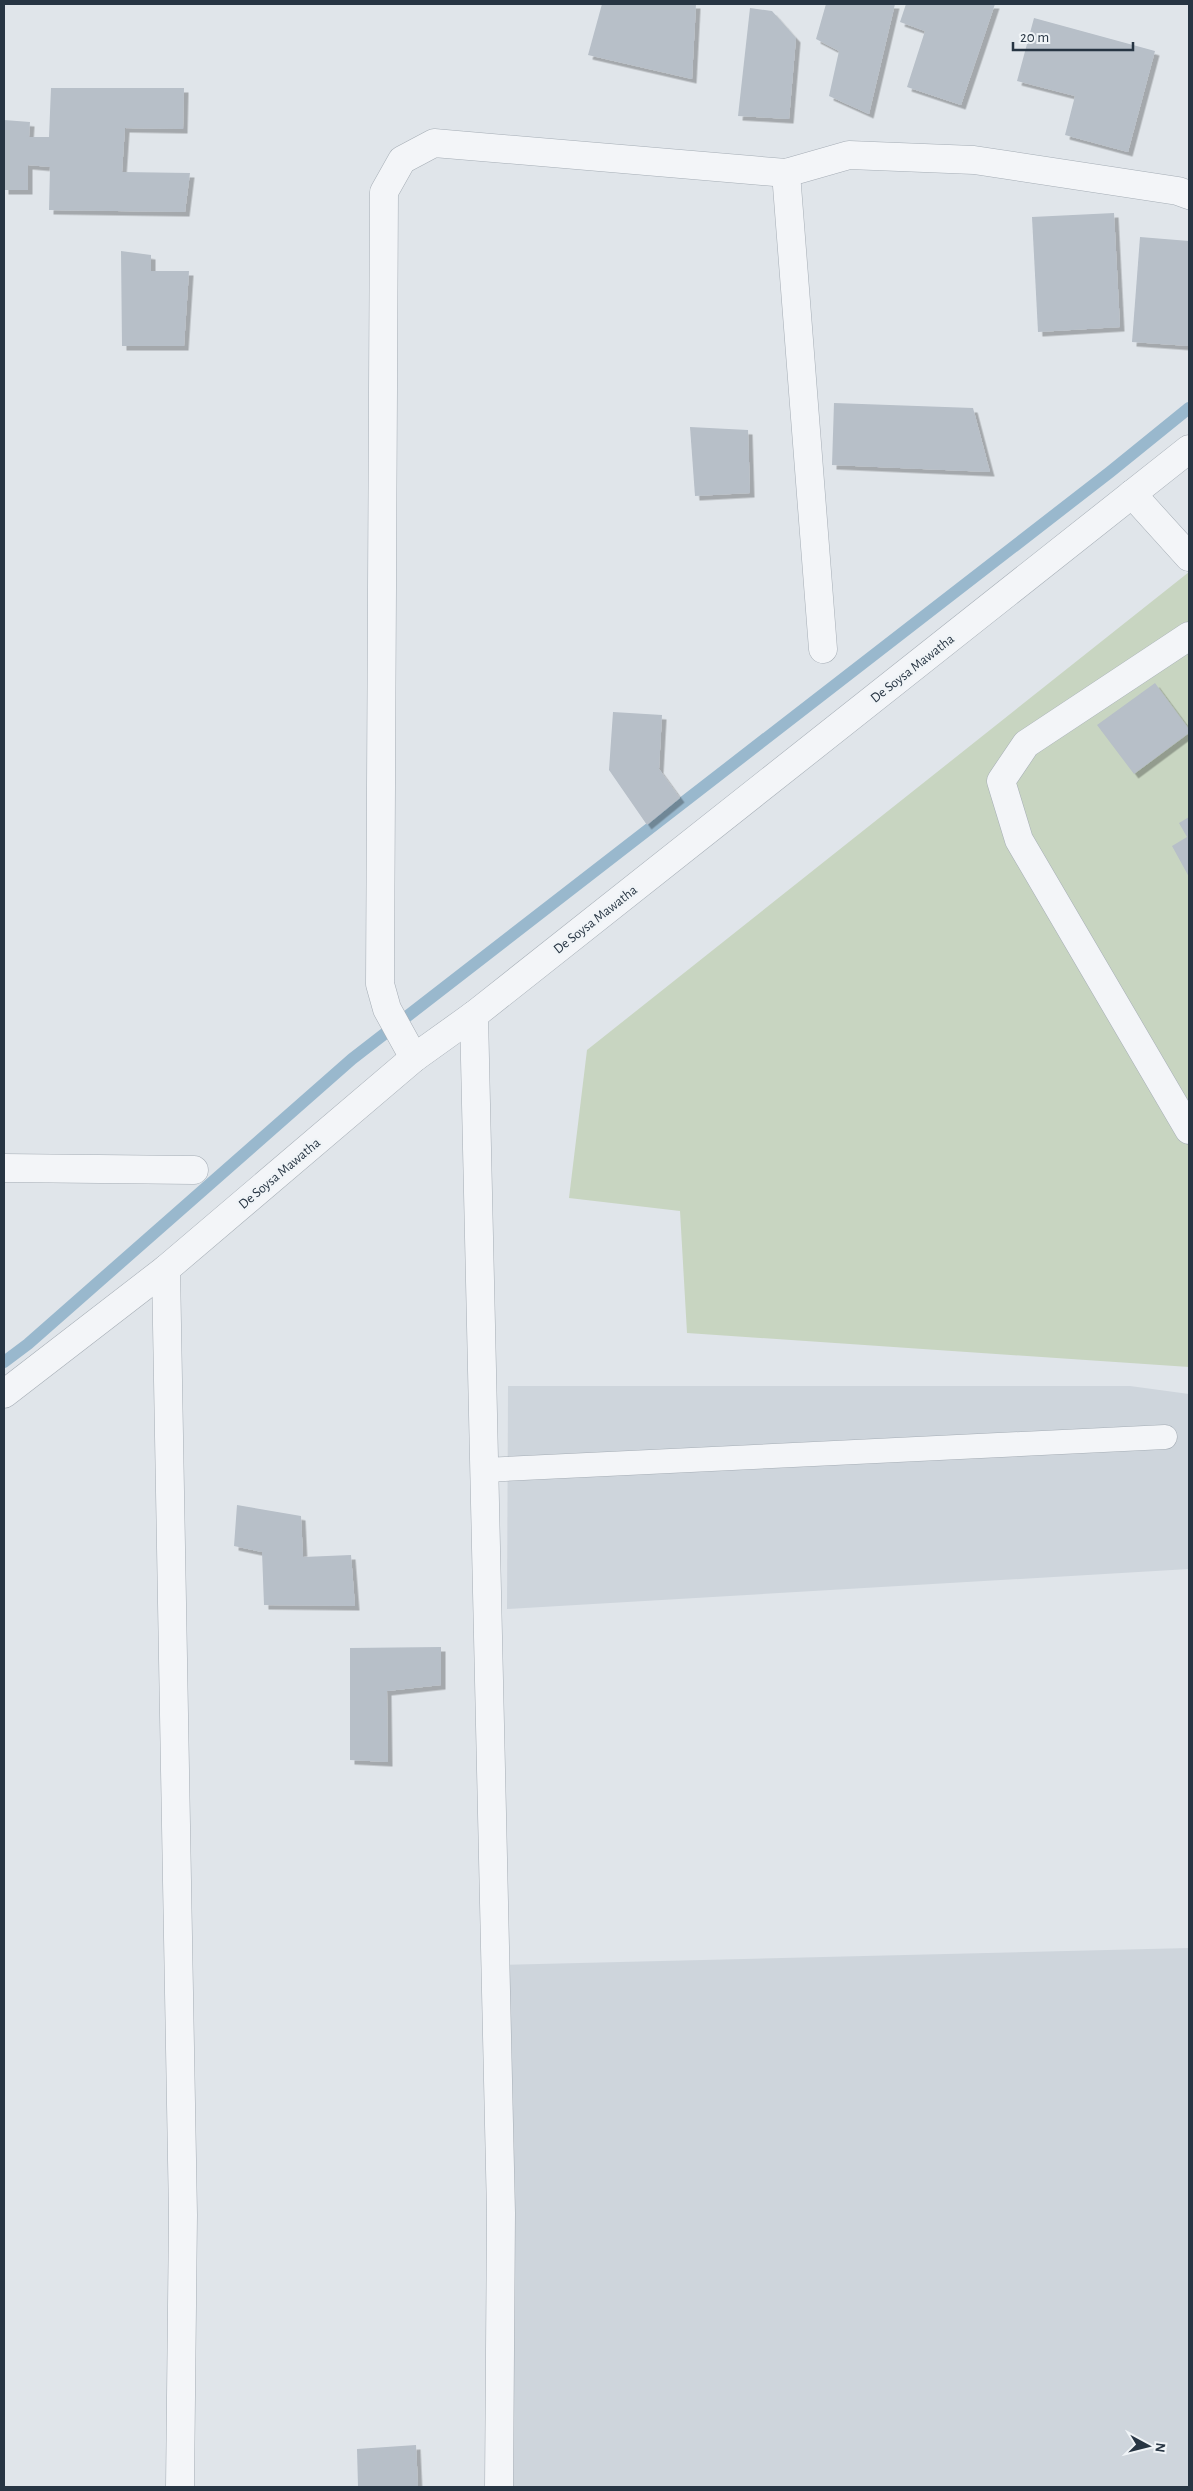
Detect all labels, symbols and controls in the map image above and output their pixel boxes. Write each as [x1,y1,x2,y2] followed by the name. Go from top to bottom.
[1013,20,1133,52] scale bar
[1020,30,1049,45] text: 20 m
[868,632,957,706] street label: De Soysa Mawatha
[551,883,640,957] street label: De Soysa Mawatha
[236,1135,324,1212] street label: De Soysa Mawatha
[1123,2421,1173,2471] north arrow
[1152,2442,1167,2453] text: N

